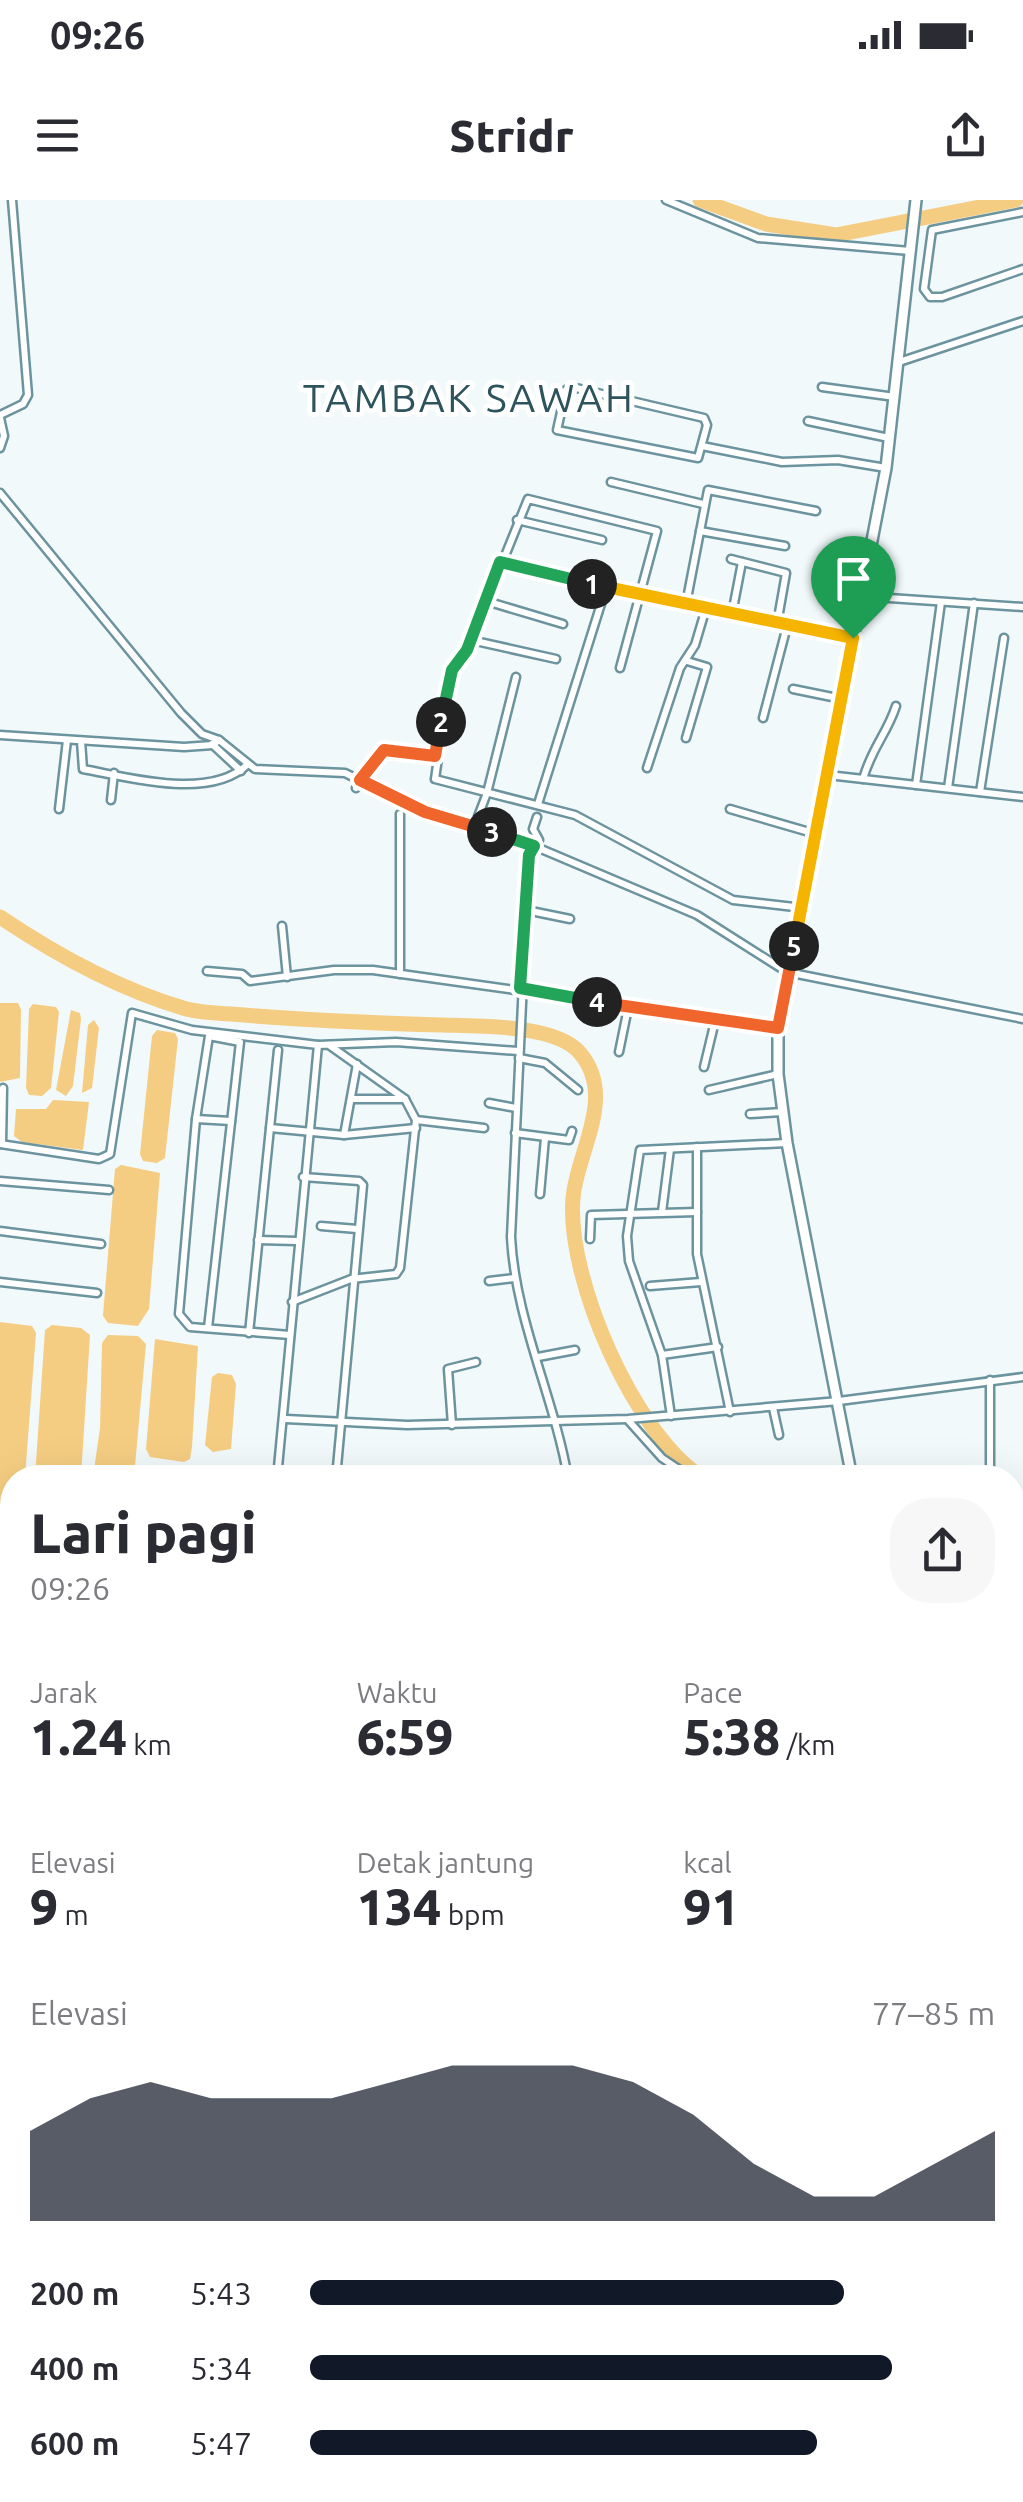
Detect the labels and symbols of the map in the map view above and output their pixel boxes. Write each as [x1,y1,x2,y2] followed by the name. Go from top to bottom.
[303,375,635,420] district label: TAMBAK SAWAH
[811,536,896,639] pin
[567,559,617,609] pin: 1
[416,697,466,747] pin: 2
[467,807,517,857] pin: 3
[769,921,819,971] pin: 5
[572,977,622,1027] pin: 4

